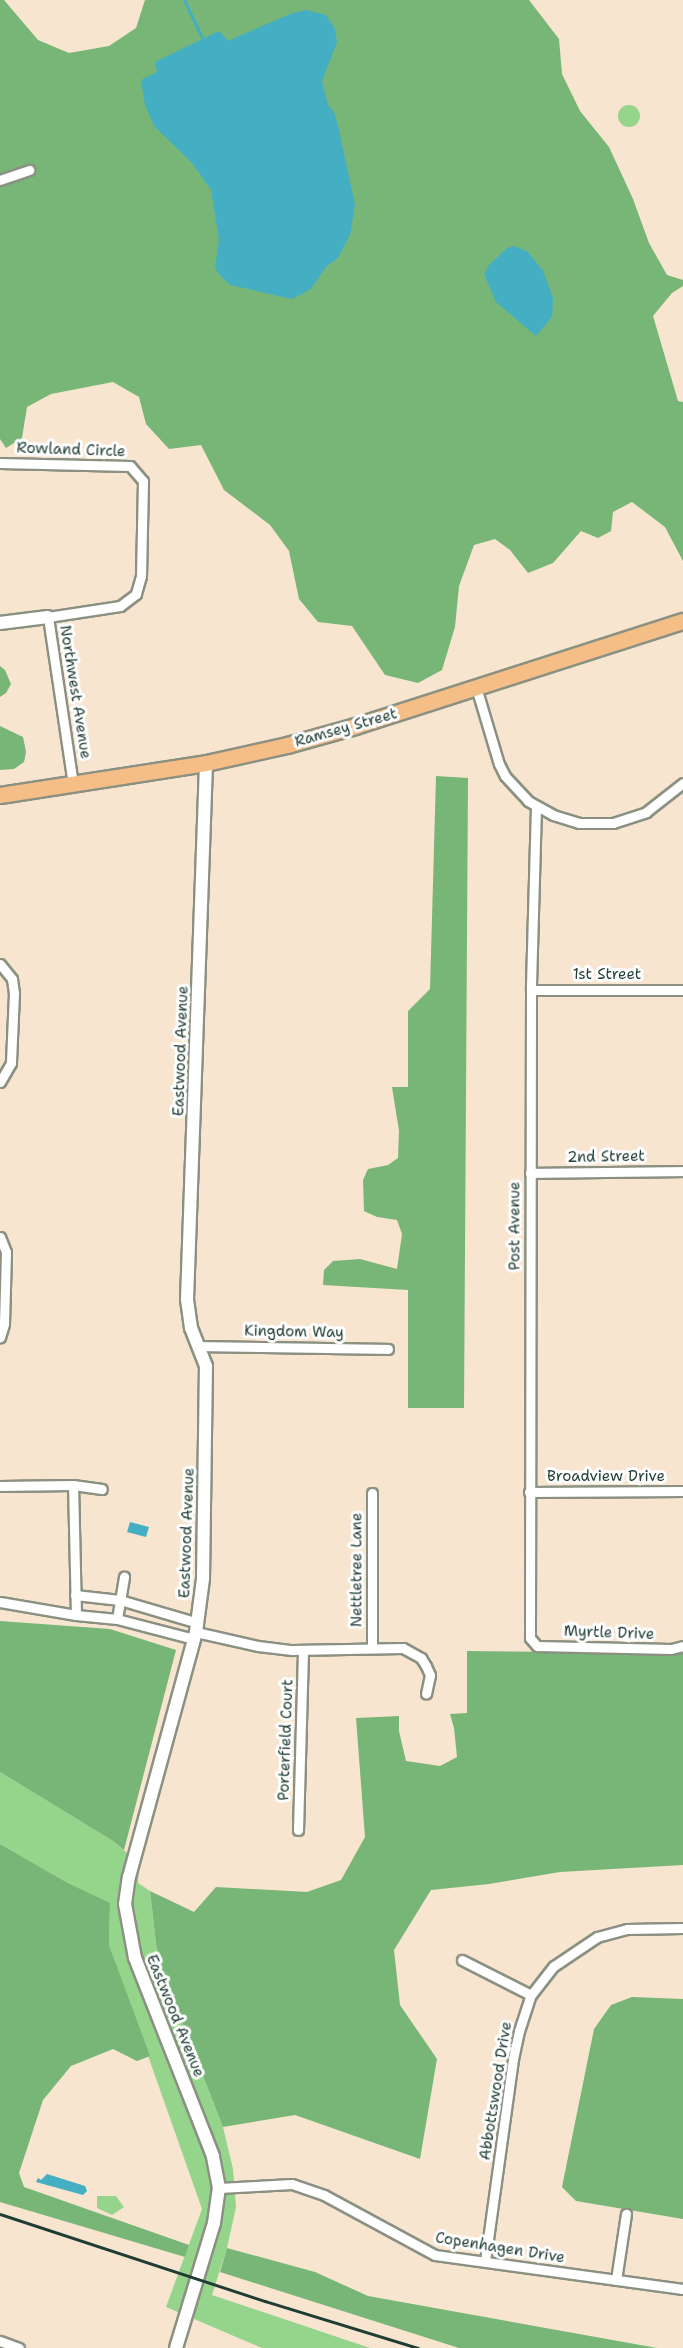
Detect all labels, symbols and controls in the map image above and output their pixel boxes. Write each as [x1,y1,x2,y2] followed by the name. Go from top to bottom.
[16,439,126,461] street label: Rowland Circle
[56,624,94,760] street label: Northwest Avenue
[293,705,399,751] street label: Ramsey Street
[573,966,641,984] street label: 1st Street
[170,985,192,1117] street label: Eastwood Avenue
[567,1147,645,1167] street label: 2nd Street
[506,1182,524,1270] street label: Post Avenue
[244,1322,344,1342] street label: Kingdom Way
[176,1467,198,1599] street label: Eastwood Avenue
[547,1468,665,1486] street label: Broadview Drive
[348,1513,366,1627] street label: Nettletree Lane
[564,1622,654,1644] street label: Myrtle Drive
[275,1679,297,1801] street label: Porterfield Court
[142,1952,208,2080] street label: Eastwood Avenue
[476,2020,516,2162] street label: Abbottswood Drive
[434,2229,566,2267] street label: Copenhagen Drive

